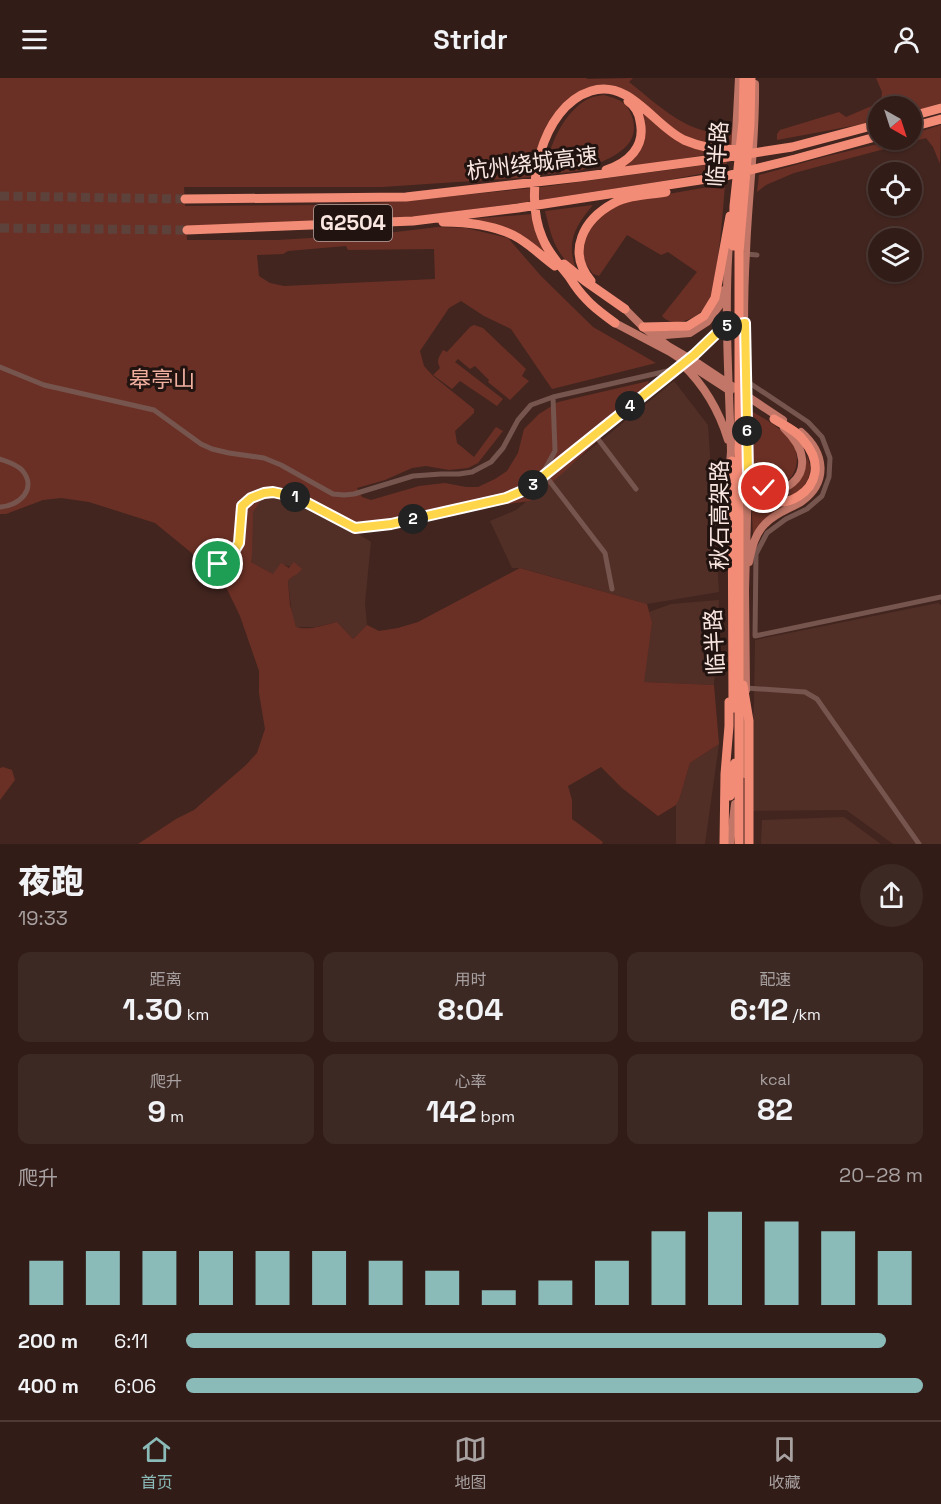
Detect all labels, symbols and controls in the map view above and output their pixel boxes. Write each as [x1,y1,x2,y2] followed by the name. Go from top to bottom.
[433,22,508,57] text: Stridr
[18,23,51,56] icon: menu
[890,23,923,56] icon: person
[868,96,922,150] north arrow
[868,96,922,282] map controls
[701,120,733,188] street label: 临半路
[465,141,599,185] street label: 杭州绕城高速
[868,162,922,216] button: locate
[314,205,392,241] road number: G2504
[868,228,922,282] button: layers
[712,311,742,341] pin: 5
[722,315,732,336] text: 5
[129,365,195,393] park label: 皋亭山
[615,391,645,421] pin: 4
[625,395,635,416] text: 4
[732,416,762,446] pin: 6
[742,420,752,441] text: 6
[705,460,733,570] street label: 秋石高架路
[738,462,789,513] pin
[518,470,548,500] pin: 3
[747,471,780,504] icon: check
[528,474,538,495] text: 3
[280,482,310,512] pin: 1
[291,486,299,507] text: 1
[398,504,428,534] pin: 2
[408,508,418,529] text: 2
[192,538,243,589] pin
[201,547,234,580] icon: arrive
[698,608,730,676] street label: 临半路
[18,861,84,903] text: 夜跑
[860,864,923,927] button: share
[18,905,68,931] text: 19:33
[150,969,182,990] text: 距离
[454,969,487,990] text: 用时
[759,969,791,990] text: 配速
[122,990,183,1029] text: 1.30
[438,990,503,1029] text: 8:04
[730,990,788,1029] text: 6:12
[183,1004,209,1025] text: km
[788,1004,821,1025] text: /km
[760,1069,791,1090] text: kcal
[150,1071,182,1092] text: 爬升
[454,1071,487,1092] text: 心率
[757,1090,793,1129] text: 82
[148,1092,166,1131] text: 9
[426,1092,476,1131] text: 142
[166,1106,184,1127] text: m
[476,1106,515,1127] text: bpm
[839,1162,923,1188] text: 20–28 m
[18,1165,58,1191] text: 爬升
[18,1328,78,1354] text: 200 m
[114,1328,148,1354] text: 6:11
[18,1373,79,1399] text: 400 m
[114,1373,156,1399] text: 6:06
[140,1433,173,1493] tab: 首页
[454,1433,487,1493] tab: 地图
[768,1433,801,1493] tab: 收藏

